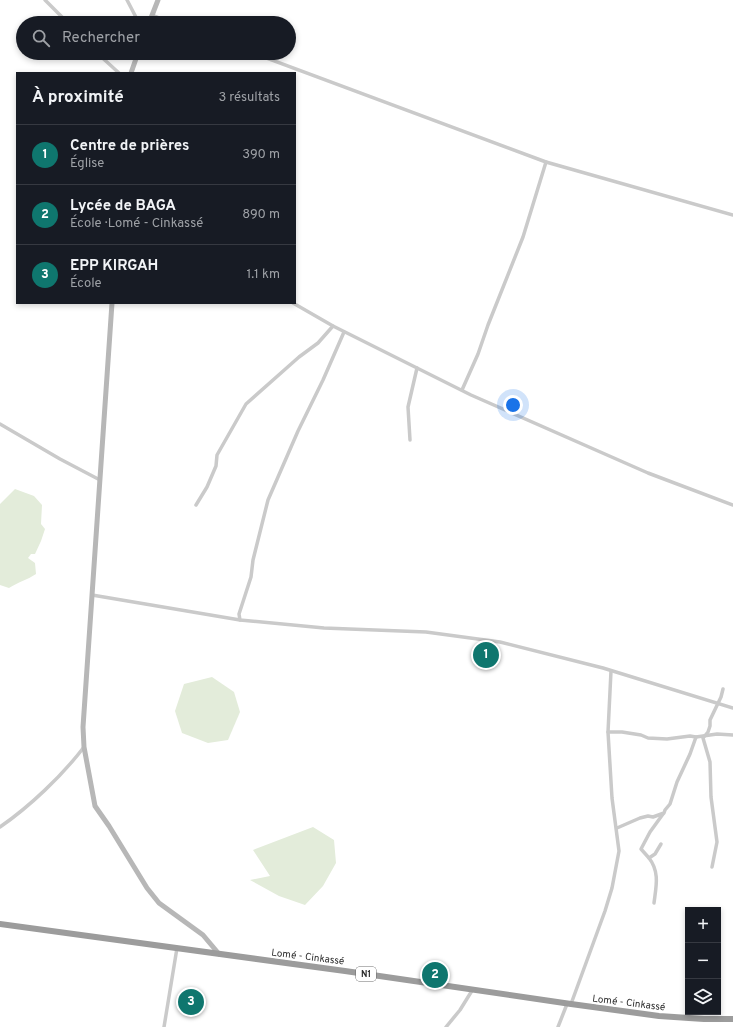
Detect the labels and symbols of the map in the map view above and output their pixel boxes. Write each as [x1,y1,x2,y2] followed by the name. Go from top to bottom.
[503,395,523,415] your location
[473,640,499,670] pin: 1
[271,947,345,968] street label: Lomé - Cinkassé
[422,960,448,990] pin: 2
[356,967,376,981] road number: N1
[178,987,204,1017] pin: 3
[592,993,666,1014] street label: Lomé - Cinkassé

